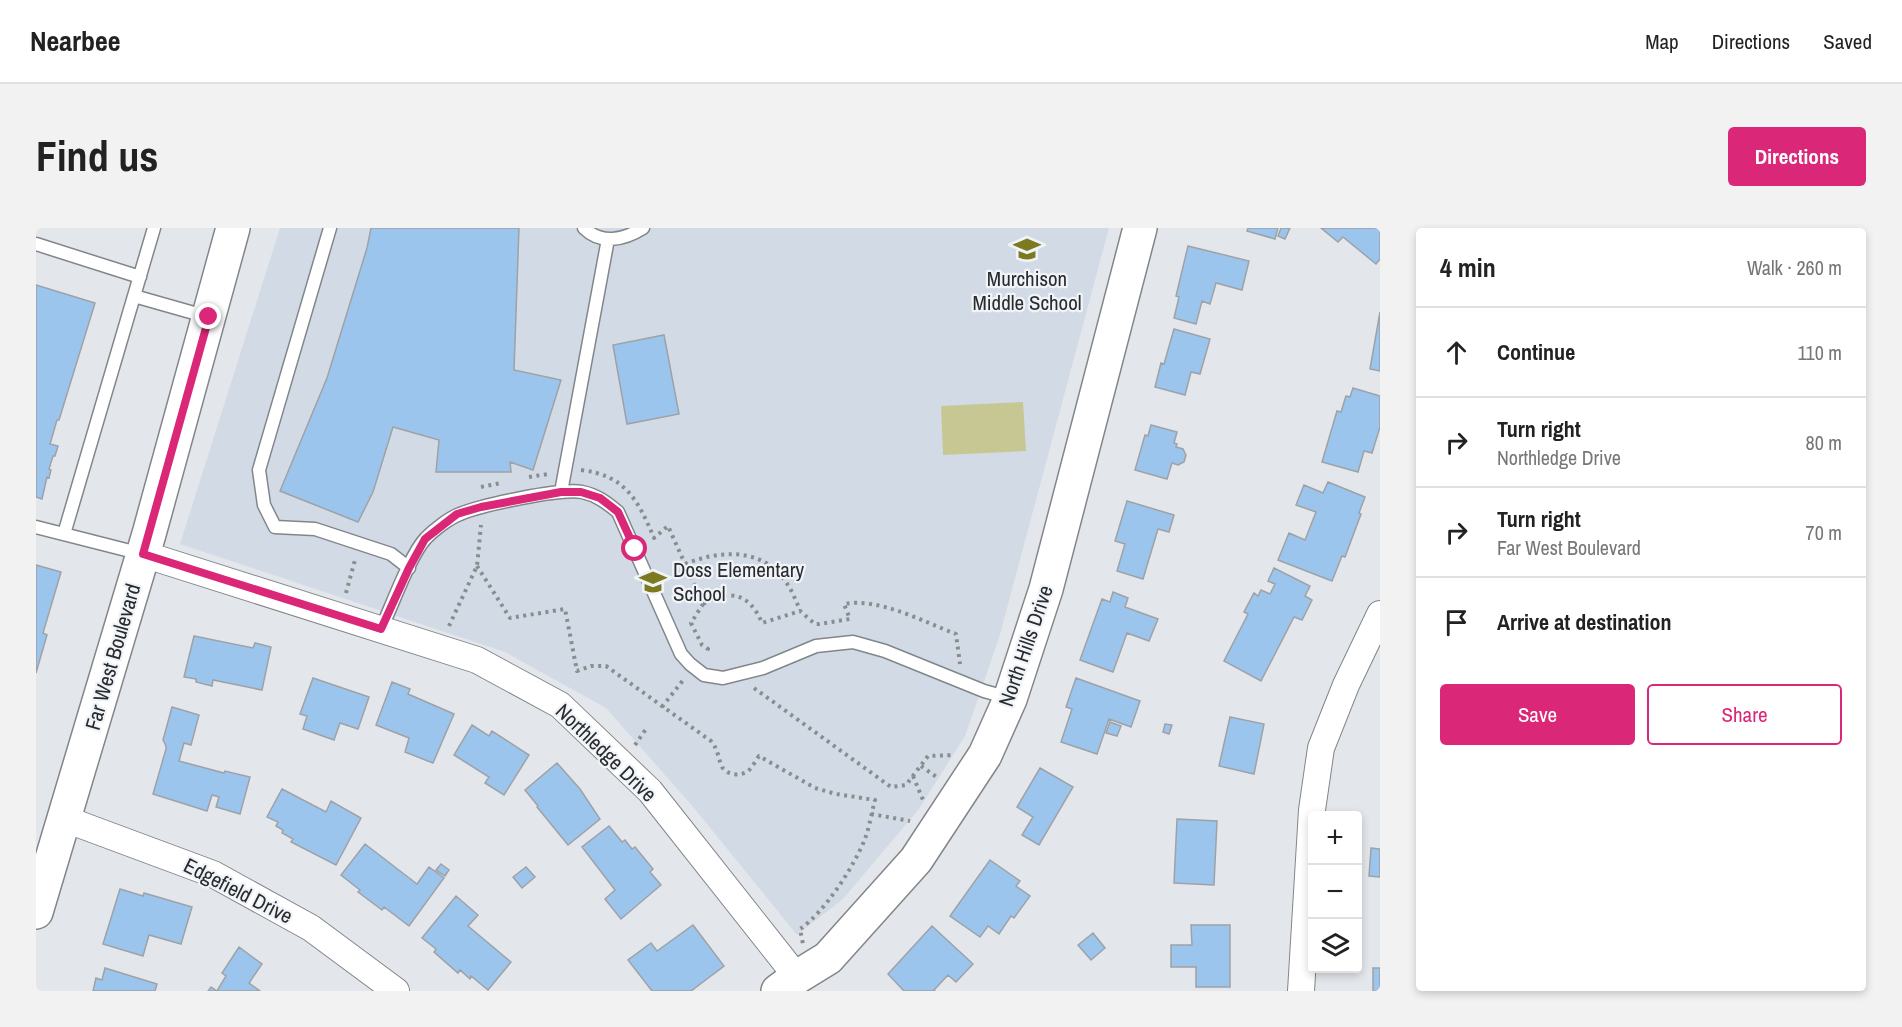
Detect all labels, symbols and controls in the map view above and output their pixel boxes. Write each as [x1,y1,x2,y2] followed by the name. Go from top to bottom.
[30,22,121,60] text: Nearbee
[1645,27,1679,56] text: Map
[1712,27,1790,56] text: Directions
[1823,27,1872,56] text: Saved
[1728,127,1866,186] button: Directions
[36,128,158,184] text: Find us
[1012,234,1042,264] school or university icon: Murchison Middle School
[1440,250,1496,285] text: 4 min
[1747,254,1842,281] text: Walk · 260 m
[972,264,1082,317] place label: Murchison Middle School
[195,303,221,329] route end
[1440,336,1473,369] icon: ahead
[1497,337,1575,367] text: Continue
[1798,339,1842,366] text: 110 m
[1497,414,1581,444] text: Turn right
[1440,426,1473,459] icon: right
[1806,429,1842,456] text: 80 m
[1497,444,1621,471] text: Northledge Drive
[1497,504,1581,534] text: Turn right
[1440,516,1473,549] icon: right
[1806,519,1842,546] text: 70 m
[1497,534,1641,561] text: Far West Boulevard
[621,535,647,561] route start
[673,555,804,608] place label: Doss Elementary School
[638,567,668,597] school or university icon: Doss Elementary School
[78,580,147,733] street label: Far West Boulevard
[991,581,1060,710] street label: North Hills Drive
[1440,606,1473,639] icon: arrive
[1497,607,1671,637] text: Arrive at destination
[1440,684,1635,745] button: Save
[1647,684,1842,745] button: Share
[549,697,663,808] street label: Northledge Drive
[1308,811,1362,973] map controls
[1308,811,1362,865] button: +
[179,851,298,930] street label: Edgefield Drive
[1308,865,1362,919] button: −
[1308,919,1362,973] button: layers

